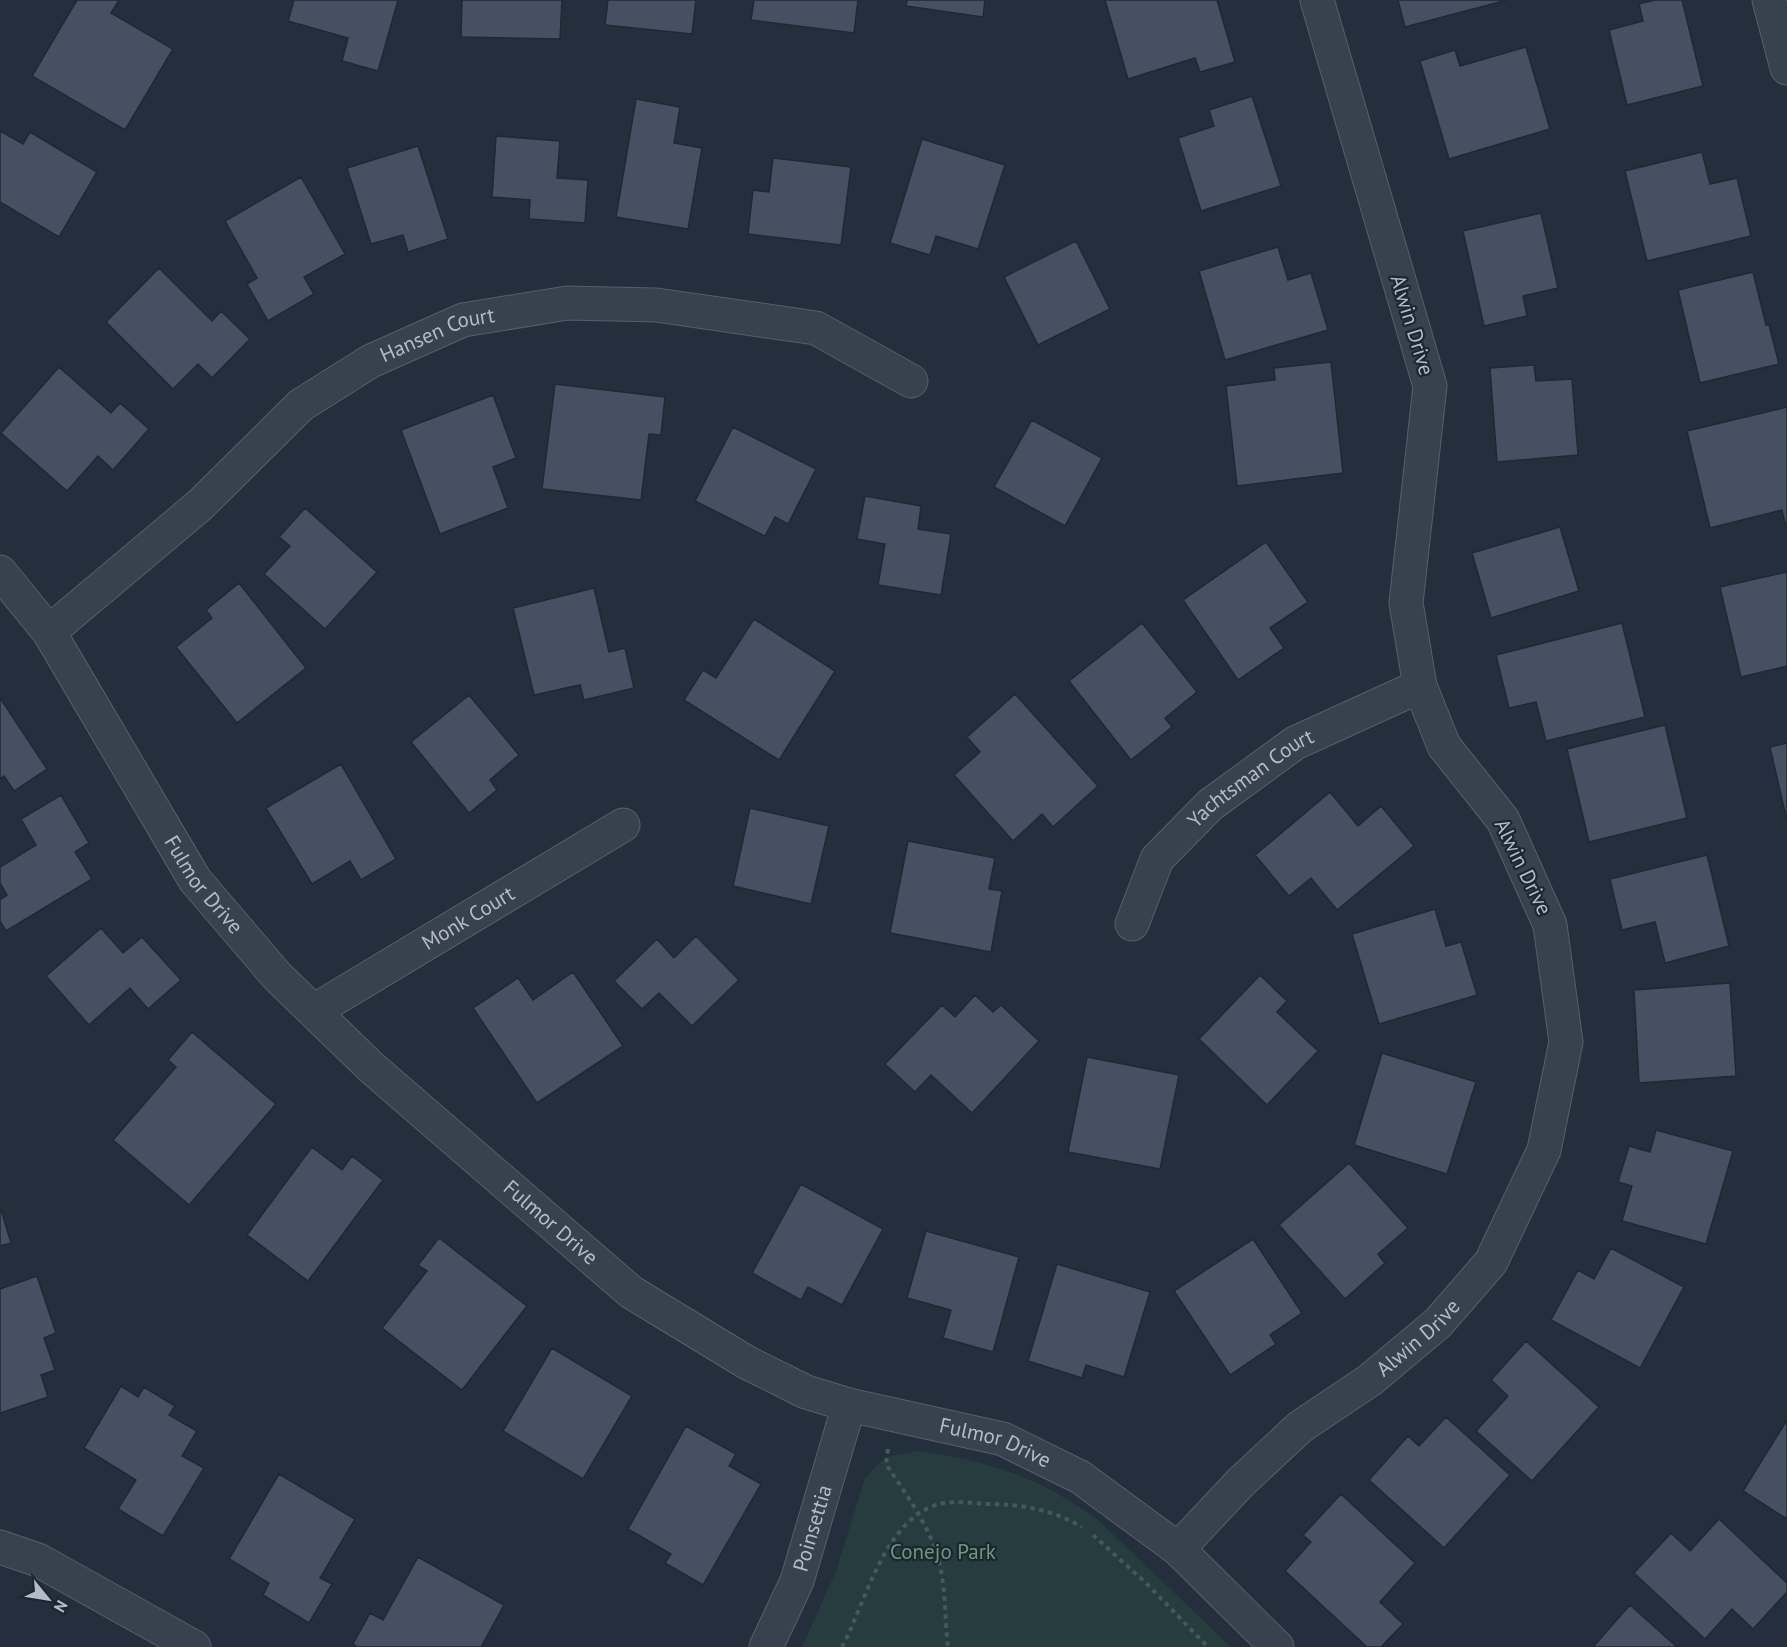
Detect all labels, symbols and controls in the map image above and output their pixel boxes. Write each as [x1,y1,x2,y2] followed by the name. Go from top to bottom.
[1384,271,1441,378] street label: Alwin Drive
[375,301,497,368] street label: Hansen Court
[1181,722,1318,833] street label: Yachtsman Court
[1489,814,1558,919] street label: Alwin Drive
[159,830,249,939] street label: Fulmor Drive
[417,880,519,956] street label: Monk Court
[498,1174,604,1270] street label: Fulmor Drive
[1370,1293,1466,1382] street label: Alwin Drive
[937,1411,1056,1474] street label: Fulmor Drive
[787,1481,838,1575] street label: Poinsettia
[890,1538,996,1565] park label: Conejo Park
[18,1569,78,1629] north arrow
[50,1597,72,1616] text: N

